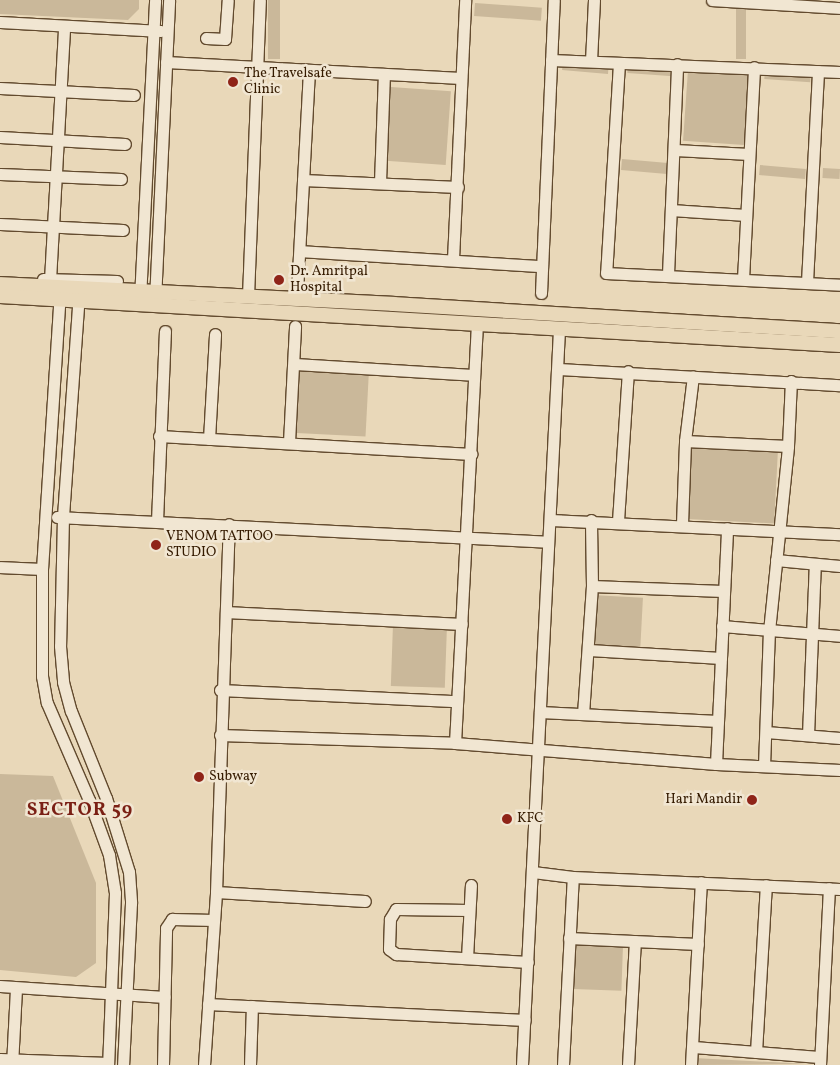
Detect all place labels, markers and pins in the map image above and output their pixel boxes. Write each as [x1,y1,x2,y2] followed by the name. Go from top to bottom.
[244,66,332,98] place label: The Travelsafe Clinic
[226,75,240,89] marker: The Travelsafe Clinic
[290,264,368,296] place label: Dr. Amritpal Hospital
[272,273,286,287] marker: Dr. Amritpal Hospital
[166,529,273,562] place label: VENOM TATTOO STUDIO
[150,539,162,551] marker: VENOM TATTOO STUDIO
[209,769,257,785] place label: Subway
[193,771,205,783] marker: Subway
[665,792,742,808] place label: Hari Mandir
[746,794,758,806] marker: Hari Mandir
[517,811,543,827] place label: KFC
[501,813,513,825] marker: KFC

